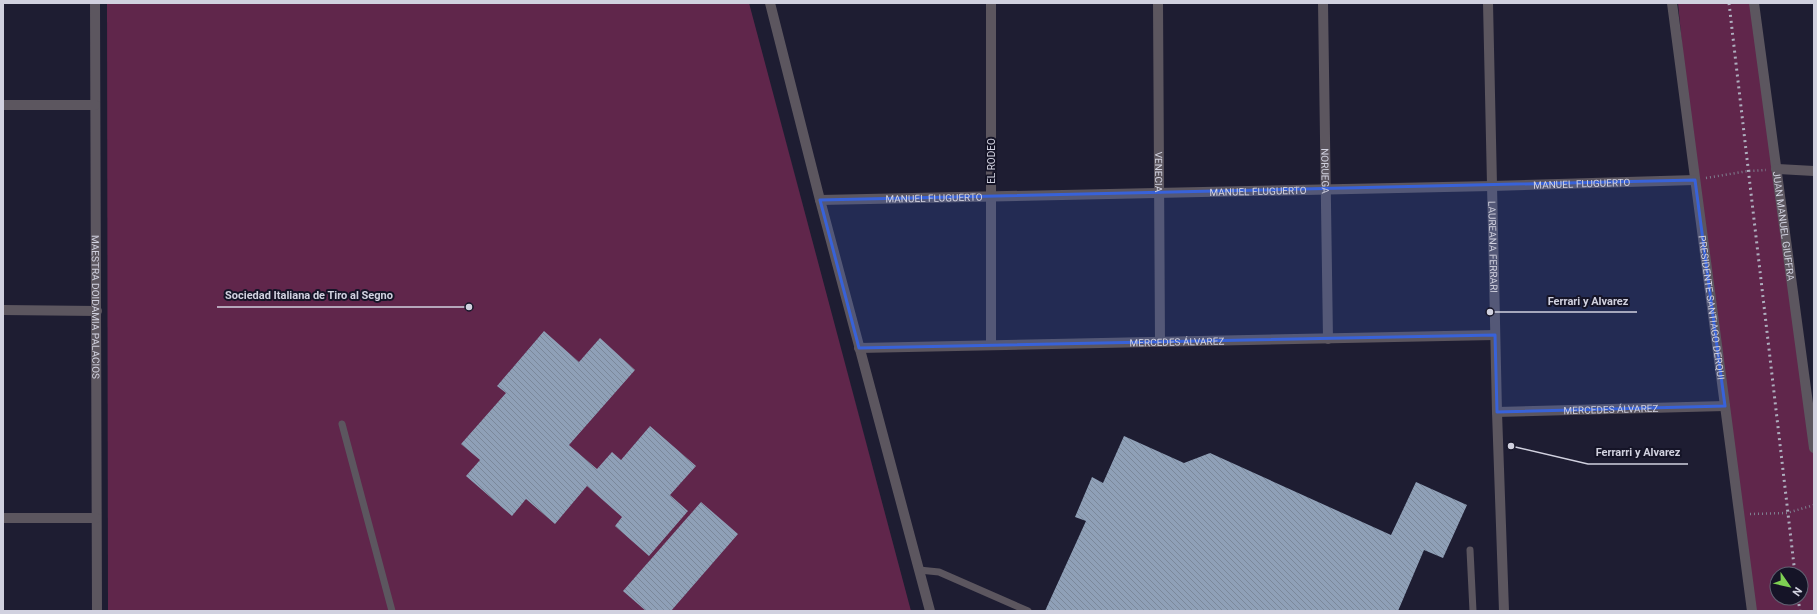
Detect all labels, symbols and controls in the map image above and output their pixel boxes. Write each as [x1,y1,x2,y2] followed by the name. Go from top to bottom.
[986,138,997,184] street label: EL RODEO
[1320,148,1331,194] street label: NORUEGA
[1153,152,1165,193] street label: VENECIA
[1771,171,1797,282] street label: JUAN MANUEL GIUFFRA
[1533,176,1631,190] street label: MANUEL FLUGUERTO
[1209,184,1307,197] street label: MANUEL FLUGUERTO
[885,191,983,204] street label: MANUEL FLUGUERTO
[1487,201,1500,293] street label: LAUREANA FERRARI
[1697,234,1727,380] street label: PRESIDENTE SANTIAGO DERQUI
[90,235,102,379] street label: MAESTRA DOIDAMIA PALACIOS
[217,284,401,307] callout: Sociedad Italiana de Tiro al Segno
[225,289,393,302] text: Sociedad Italiana de Tiro al Segno
[1540,289,1637,312] callout: Ferrari y Alvarez
[1548,295,1629,308] text: Ferrari y Alvarez
[1129,335,1225,348] street label: MERCEDES ÁLVAREZ
[1563,402,1659,416] street label: MERCEDES ÁLVAREZ
[1588,441,1688,464] callout: Ferrarri y Alvarez
[1596,446,1681,459] text: Ferrarri y Alvarez
[1769,566,1809,606] north arrow
[1789,584,1804,598] text: N

